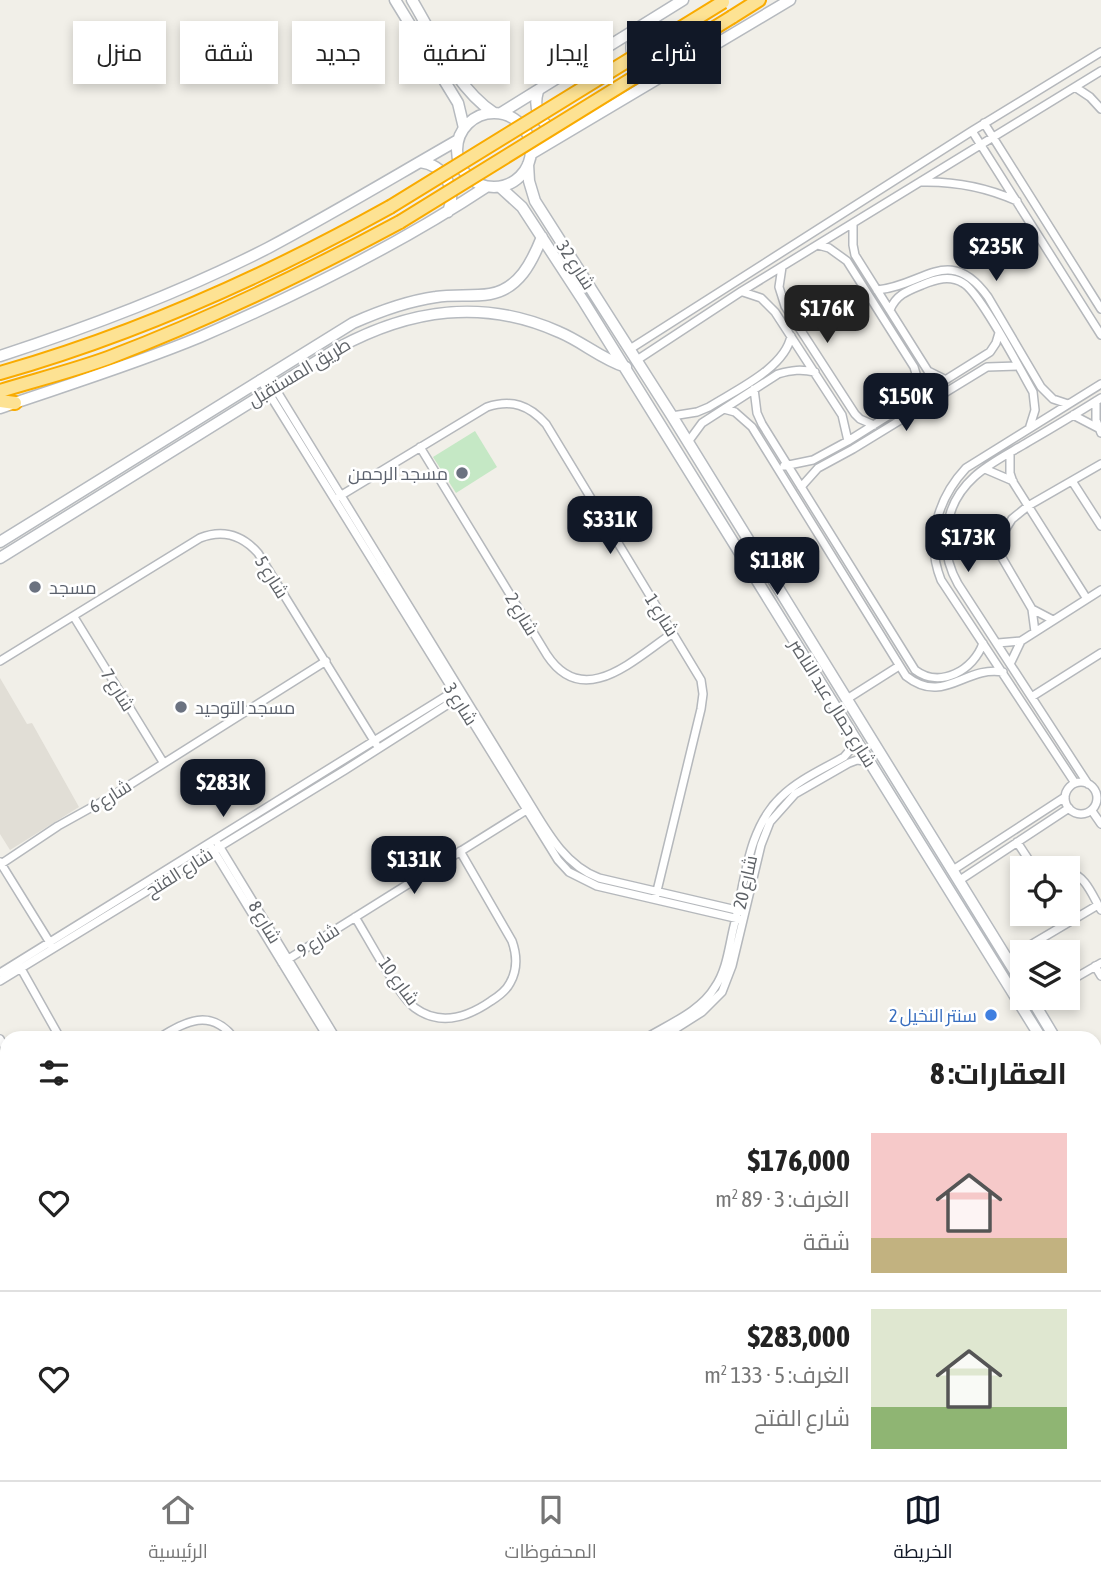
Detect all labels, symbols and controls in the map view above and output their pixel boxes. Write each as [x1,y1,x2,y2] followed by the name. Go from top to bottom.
[73,21,166,84] chip: منزل
[180,21,278,84] chip: شقة
[292,21,385,84] chip: جديد
[399,21,510,84] chip: تصفية
[524,21,613,84] chip: إيجار
[627,21,721,84] chip: شراء
[947,224,1045,283] pin: $235K
[969,233,1023,259] text: $235K
[551,237,600,295] street label: شارع 32
[778,286,876,345] pin: $176K
[800,295,854,321] text: $176K
[244,333,355,413] street label: طريق المستقبل
[857,374,955,433] pin: $150K
[879,383,933,409] text: $150K
[348,463,448,485] place label: مسجد الرحمن
[454,465,470,481] marker: مسجد الرحمن
[561,496,659,556] pin: $331K
[583,506,637,532] text: $331K
[919,514,1017,574] pin: $173K
[941,524,995,550] text: $173K
[728,538,826,597] pin: $118K
[750,547,804,573] text: $118K
[249,552,293,603] street label: شارع 5
[49,577,97,598] place label: مسجد
[27,579,43,595] marker: مسجد
[499,589,543,640] street label: شارع 2
[639,590,683,641] street label: شارع 1
[783,634,881,772] street label: شارع جمال عبد الناصر
[95,665,139,716] street label: شارع 7
[438,679,482,730] street label: شارع 3
[195,697,295,719] place label: مسجد التوحيد
[173,699,189,715] marker: مسجد التوحيد
[174,760,272,819] pin: $283K
[196,769,250,795] text: $283K
[85,775,136,819] street label: شارع 6
[365,836,463,896] pin: $131K
[142,843,218,903] street label: شارع الفتح
[387,846,441,872] text: $131K
[729,853,763,911] street label: شارع 20
[1010,856,1080,1010] map controls
[1010,856,1080,926] button: locate
[242,897,286,948] street label: شارع 8
[293,919,344,963] street label: شارع 9
[1010,940,1080,1010] button: layers
[373,953,423,1010] street label: شارع 10
[889,1005,977,1027] place label: سنتر النخيل 2
[983,1007,999,1023] marker: سنتر النخيل 2
[35,1054,73,1092] icon: filters
[930,1056,1067,1090] text: العقارات: 8
[747,1143,850,1177] text: $176,000
[927,1161,1011,1245] icon: home
[35,1184,73,1222] icon: heart
[715,1186,850,1212] text: الغرف: 3 · 89 m²
[803,1229,850,1255] text: شقة
[747,1319,850,1353] text: $283,000
[927,1337,1011,1421] icon: home
[35,1360,73,1398] icon: heart
[704,1362,850,1388] text: الغرف: 5 · 133 m²
[754,1405,850,1431] text: شارع الفتح
[148,1491,208,1569] tab: الرئيسية
[504,1491,597,1569] tab: المحفوظات
[893,1491,953,1569] tab: الخريطة

